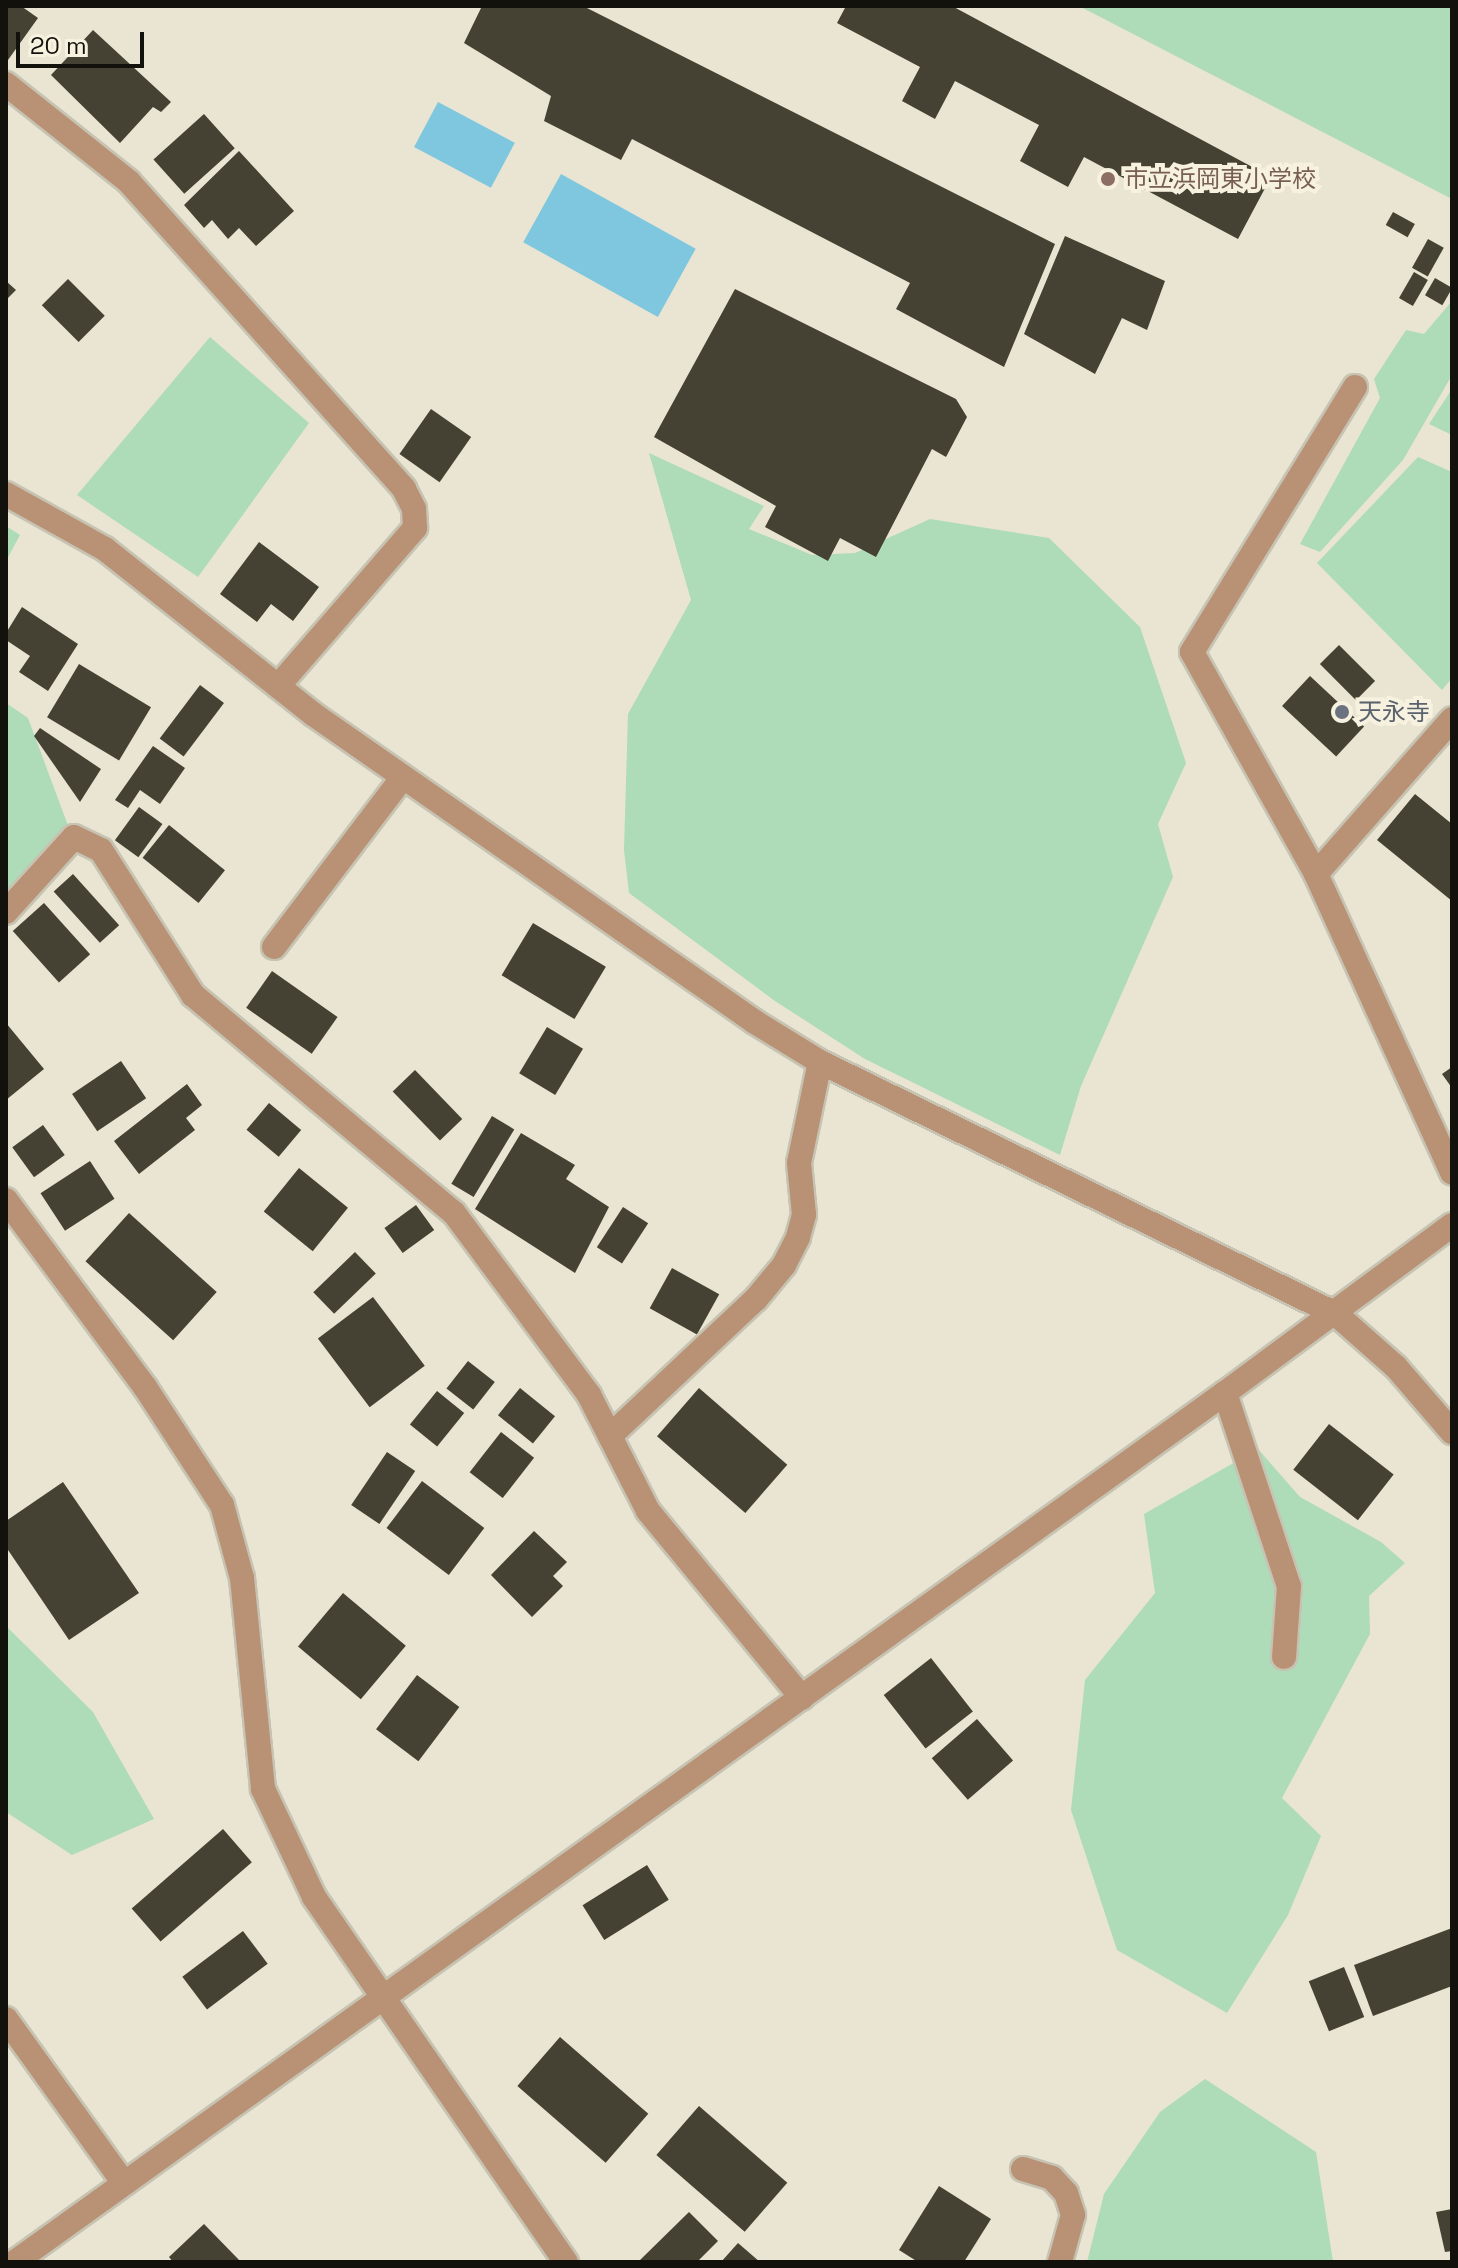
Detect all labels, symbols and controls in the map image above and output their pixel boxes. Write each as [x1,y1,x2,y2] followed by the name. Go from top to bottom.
[20,16,148,66] scale bar
[30,30,87,61] text: 20 m
[1124,165,1316,193] place label: 市立浜岡東小学校
[1099,170,1117,188] marker: 市立浜岡東小学校
[1358,698,1430,726] place label: 天永寺
[1333,703,1351,721] marker: 天永寺

